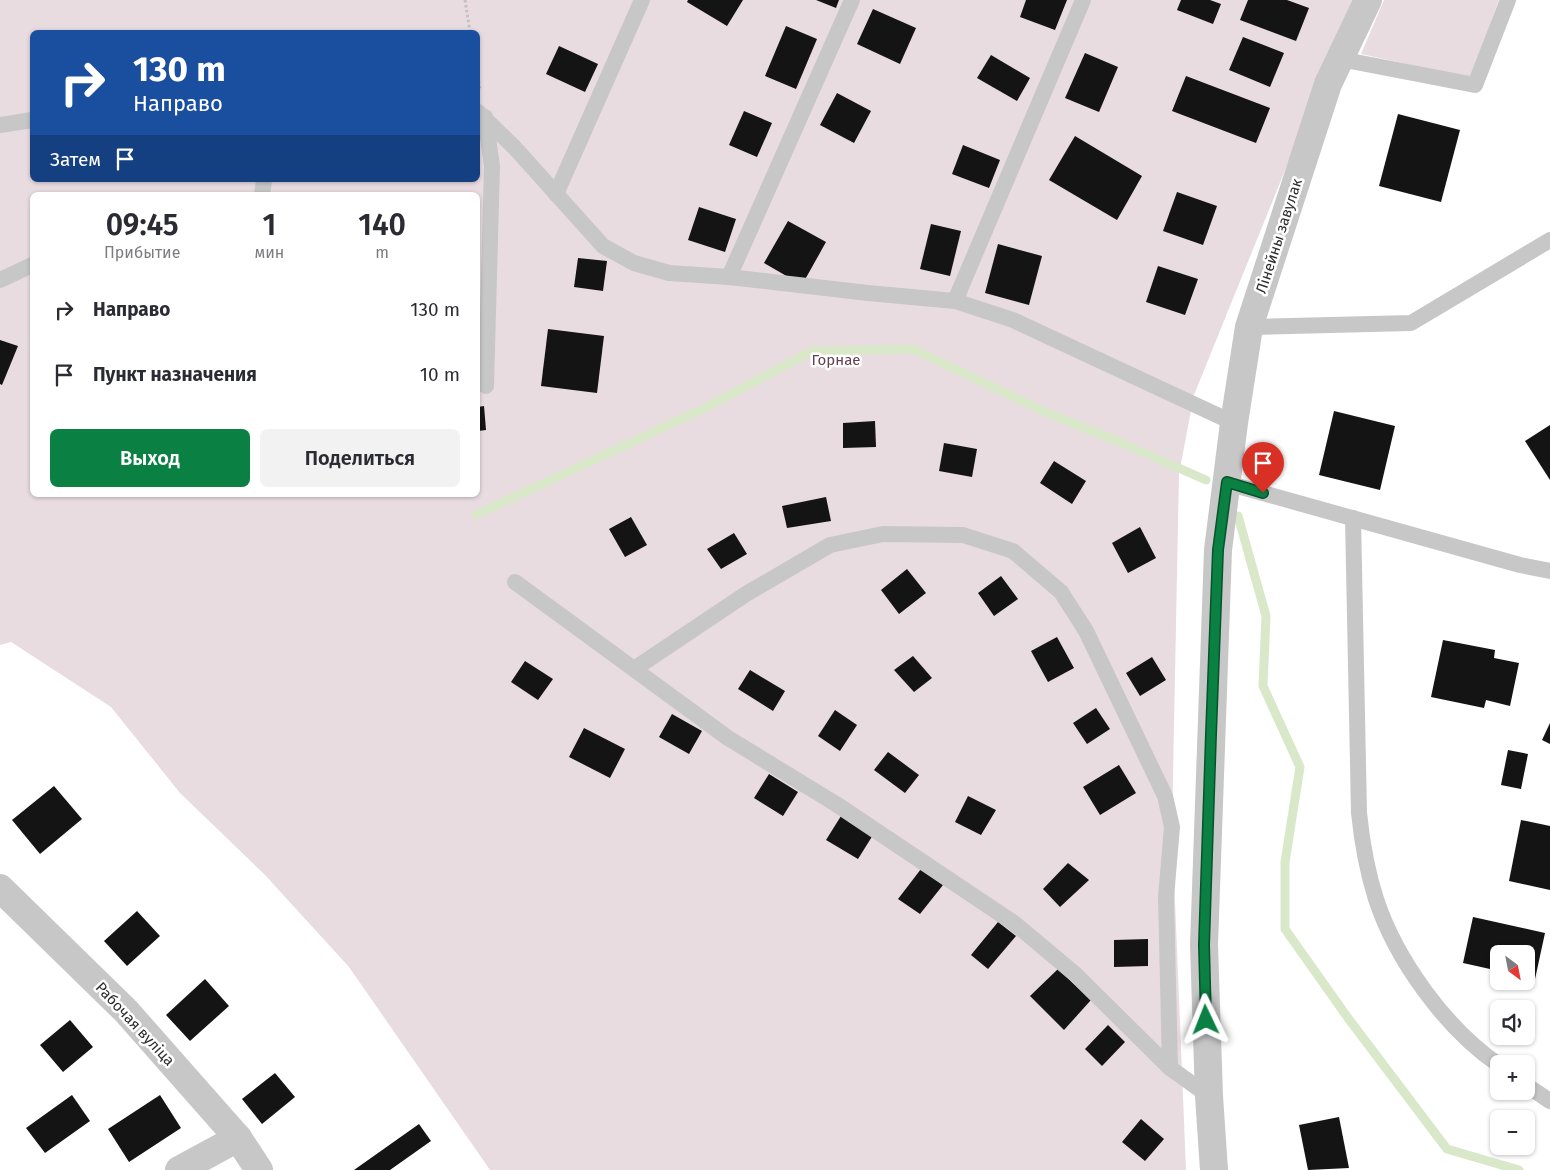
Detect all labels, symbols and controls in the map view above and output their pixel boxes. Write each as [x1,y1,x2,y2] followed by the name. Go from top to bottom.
[133,48,226,90] text: 130 m
[50,50,115,115] icon: right
[133,90,223,117] text: Направо
[111,145,139,173] icon: arrive
[50,148,101,171] text: Затем
[1252,176,1306,296] street label: Лінейны завулак
[106,207,179,243] text: 09:45
[262,207,276,243] text: 1
[358,207,406,243] text: 140
[104,243,180,262] text: Прибытие
[254,243,284,262] text: мин
[375,243,389,262] text: m
[50,296,78,324] icon: right
[93,298,170,321] text: Направо
[410,298,460,321] text: 130 m
[811,351,861,369] park label: Горнае
[50,361,78,389] icon: arrive
[93,363,257,386] text: Пункт назначения
[420,363,460,386] text: 10 m
[50,429,250,487] button: Выход
[260,429,460,487] button: Поделиться
[1242,442,1284,493] pin
[1249,449,1277,477] icon: arrive
[1490,945,1535,990] north arrow
[1490,945,1535,1155] map controls
[92,979,178,1069] street label: Рабочая вуліца
[1179,993,1231,1045] position arrow
[1490,1000,1535,1045] button: sound
[1490,1055,1535,1100] button: +
[1490,1110,1535,1155] button: −

